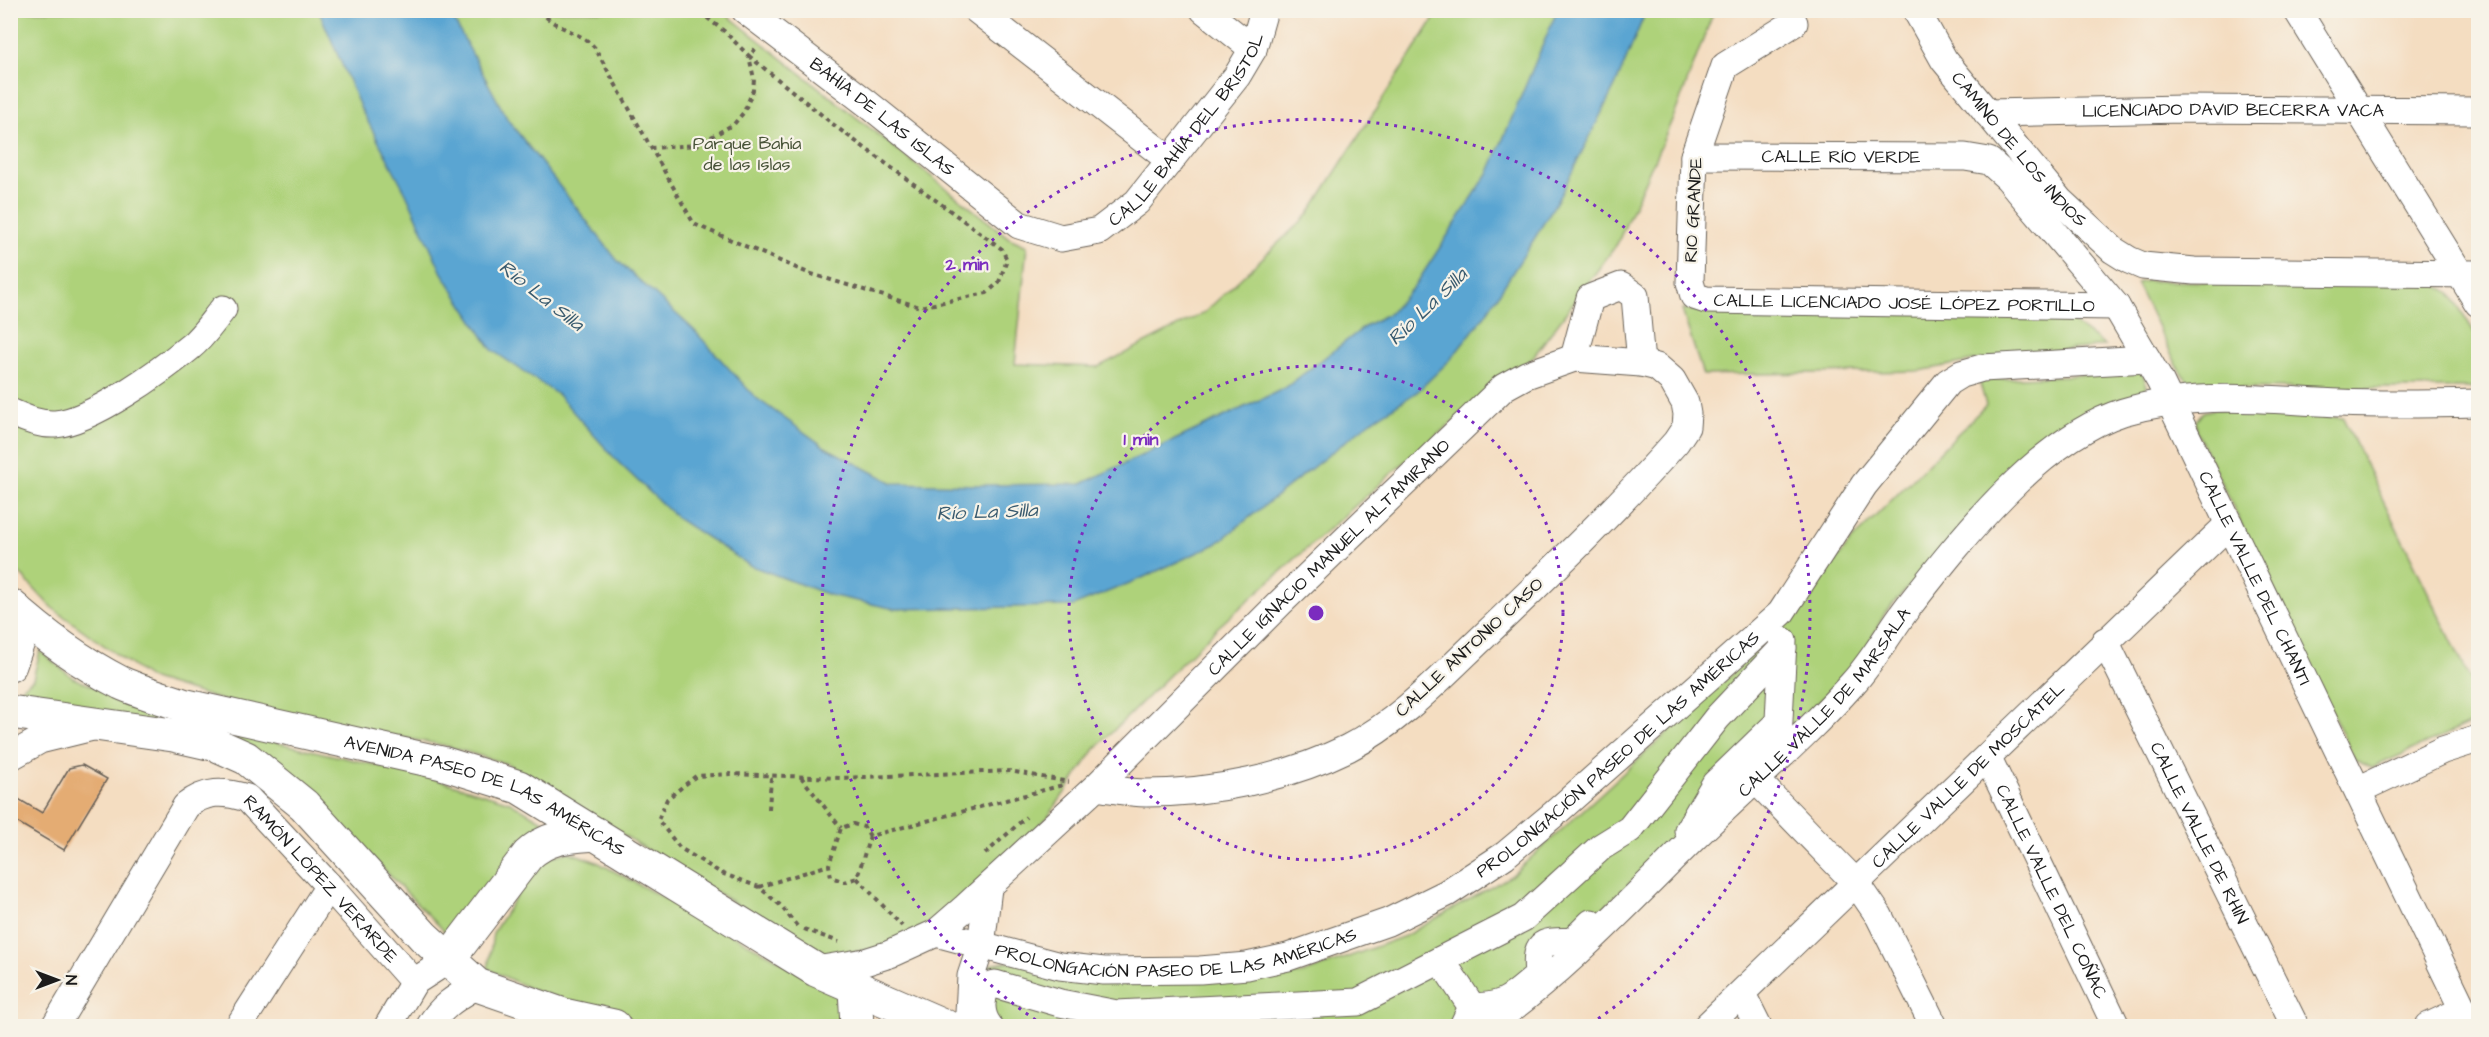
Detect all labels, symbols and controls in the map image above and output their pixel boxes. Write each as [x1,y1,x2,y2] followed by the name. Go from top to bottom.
[1103,30,1270,233] street label: CALLE BAHÍA DEL BRISTOL
[804,52,960,182] street label: BAHÍA DE LAS ISLAS
[1945,66,2092,233] street label: CAMINO DE LOS INDIOS
[2082,97,2385,124] street label: LICENCIADO DAVID BECERRA VACA
[693,131,801,177] park label: Parque Bahía de las Islas
[1761,144,1921,170] street label: CALLE RÍO VERDE
[1678,156,1709,263] street label: RIO GRANDE
[944,252,989,277] text: 2 min
[493,254,590,338] water label: Río La Silla
[1382,261,1474,352] water label: Río La Silla
[1713,288,2095,319] street label: CALLE LICENCIADO JOSÉ LÓPEZ PORTILLO
[1123,427,1159,452] text: 1 min
[1202,433,1456,682] street label: CALLE IGNACIO MANUEL ALTAMIRANO
[2192,467,2317,690] street label: CALLE VALLE DEL CHANTI
[936,496,1039,528] water label: Río La Silla
[1390,572,1549,723] street label: CALLE ANTONIO CASO
[1732,602,1917,803] street label: CALLE VALLE DE MARSALA
[1306,603,1326,623] centre of rings
[1471,625,1766,884] street label: PROLONGACIÓN PASEO DE LAS AMÉRICAS
[1866,676,2071,874] street label: CALLE VALLE DE MOSCATEL
[342,729,630,862] street label: AVENIDA PASEO DE LAS AMÉRICAS
[2144,738,2255,928] street label: CALLE VALLE DE RHIN
[1989,780,2113,1003] street label: CALLE VALLE DEL COÑAC
[237,790,404,969] street label: RAMÓN LÓPEZ VERARDE
[993,922,1360,984] street label: PROLONGACIÓN PASEO DE LAS AMÉRICAS
[27,950,87,1010] north arrow
[60,975,82,985] text: N

